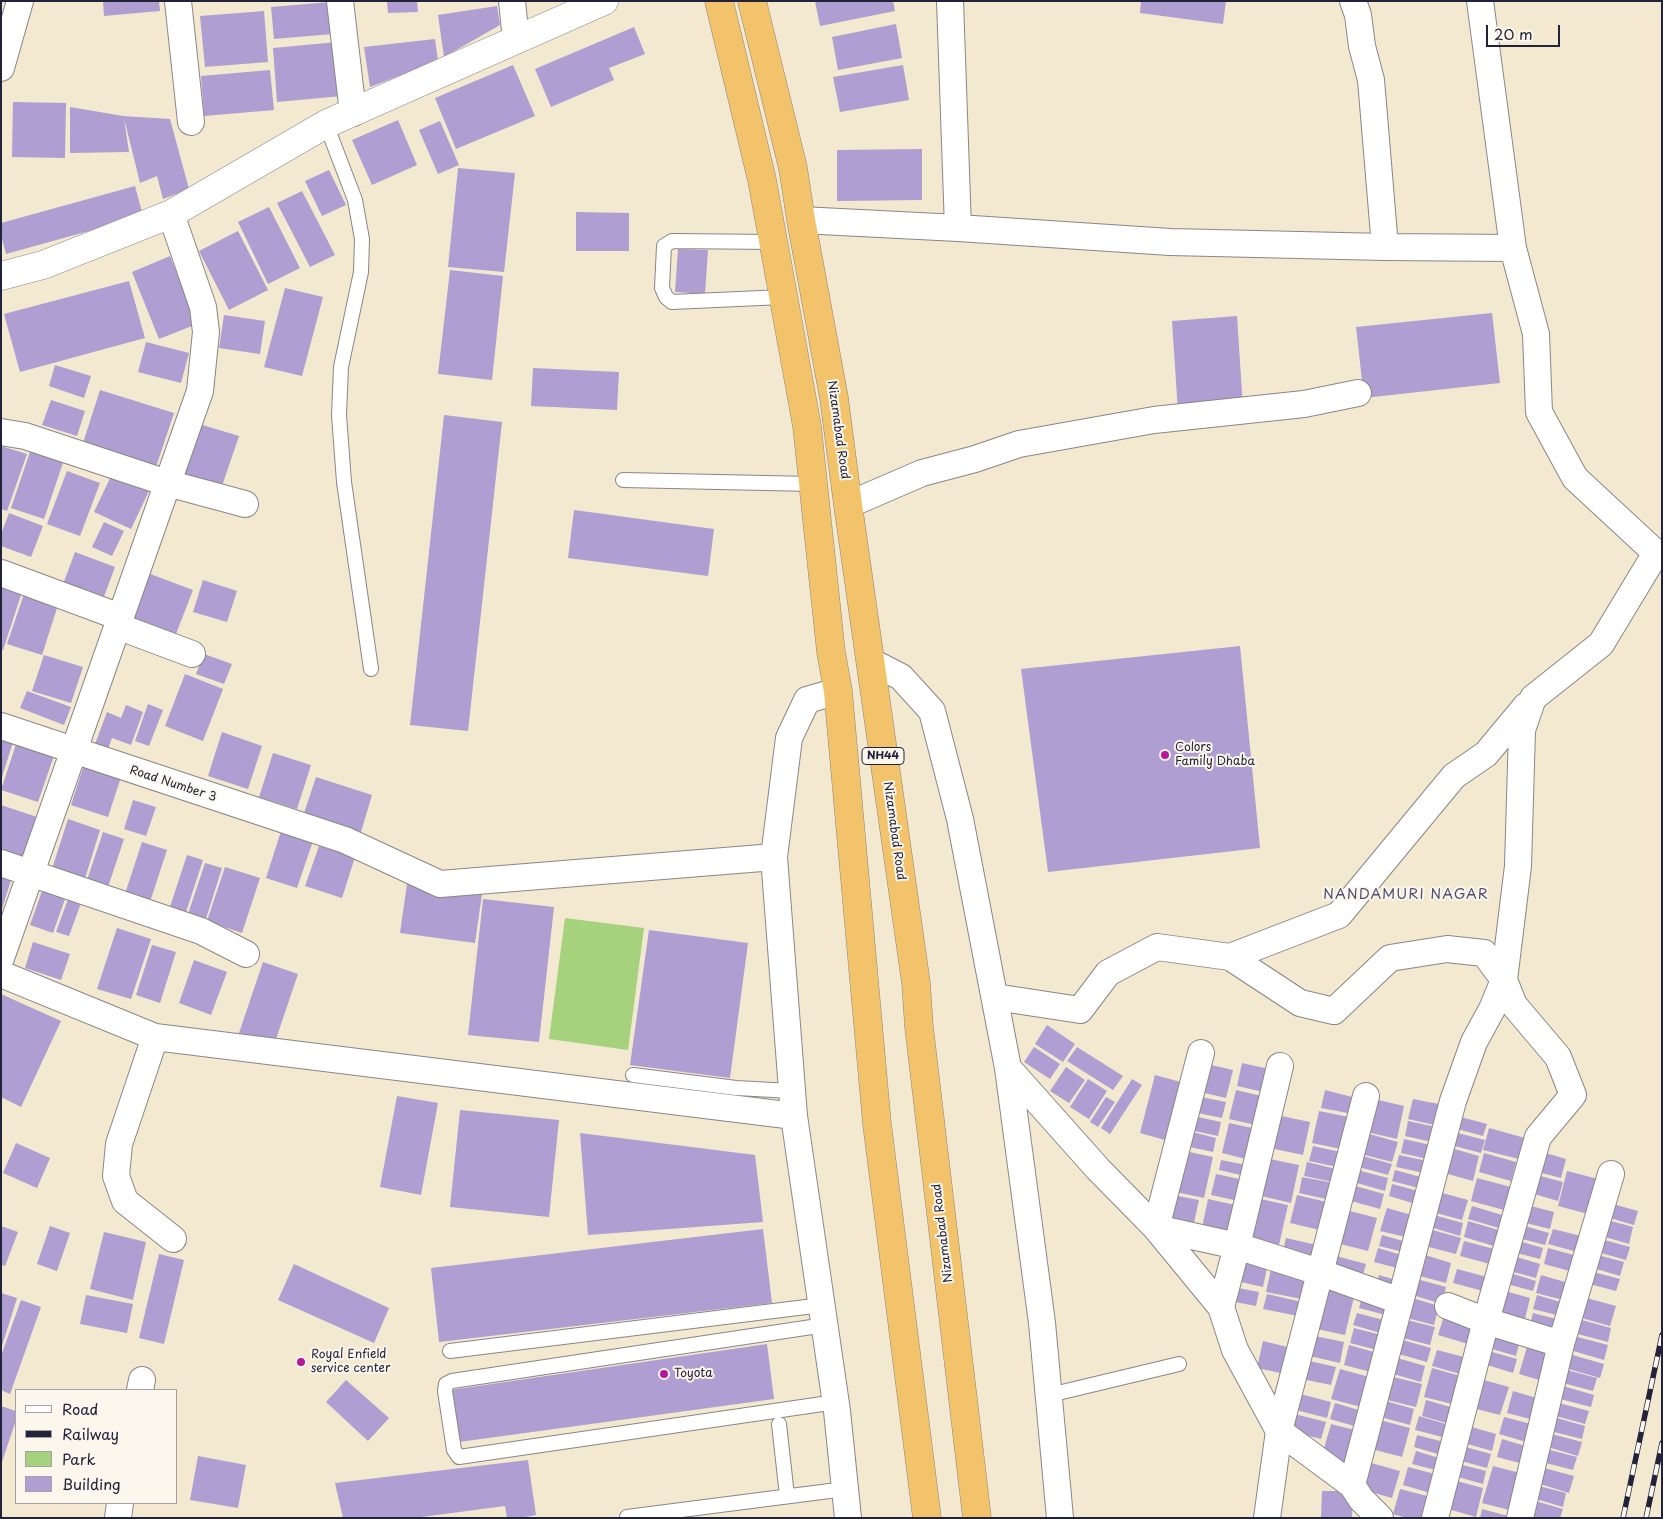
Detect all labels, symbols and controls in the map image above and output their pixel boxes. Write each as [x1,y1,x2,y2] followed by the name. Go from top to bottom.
[1488,15,1562,47] scale bar
[1494,22,1533,45] text: 20 m
[824,380,852,480] street label: Nizamabad Road
[1175,741,1255,769] place label: Colors Family Dhaba
[862,748,904,764] road number: NH44
[1159,749,1171,761] marker: Colors Family Dhaba
[128,763,218,805] street label: Road Number 3
[880,781,908,881] street label: Nizamabad Road
[1320,887,1492,903] district label: NANDAMURI NAGAR
[930,1183,956,1283] street label: Nizamabad Road
[311,1348,391,1376] place label: Royal Enfield service center
[295,1356,307,1368] marker: Royal Enfield service center
[674,1367,713,1381] place label: Toyota
[658,1368,670,1380] marker: Toyota
[15,1389,178,1504] legend
[62,1397,98,1420] text: Road
[62,1422,119,1445] text: Railway
[62,1447,96,1470] text: Park
[62,1472,121,1495] text: Building

